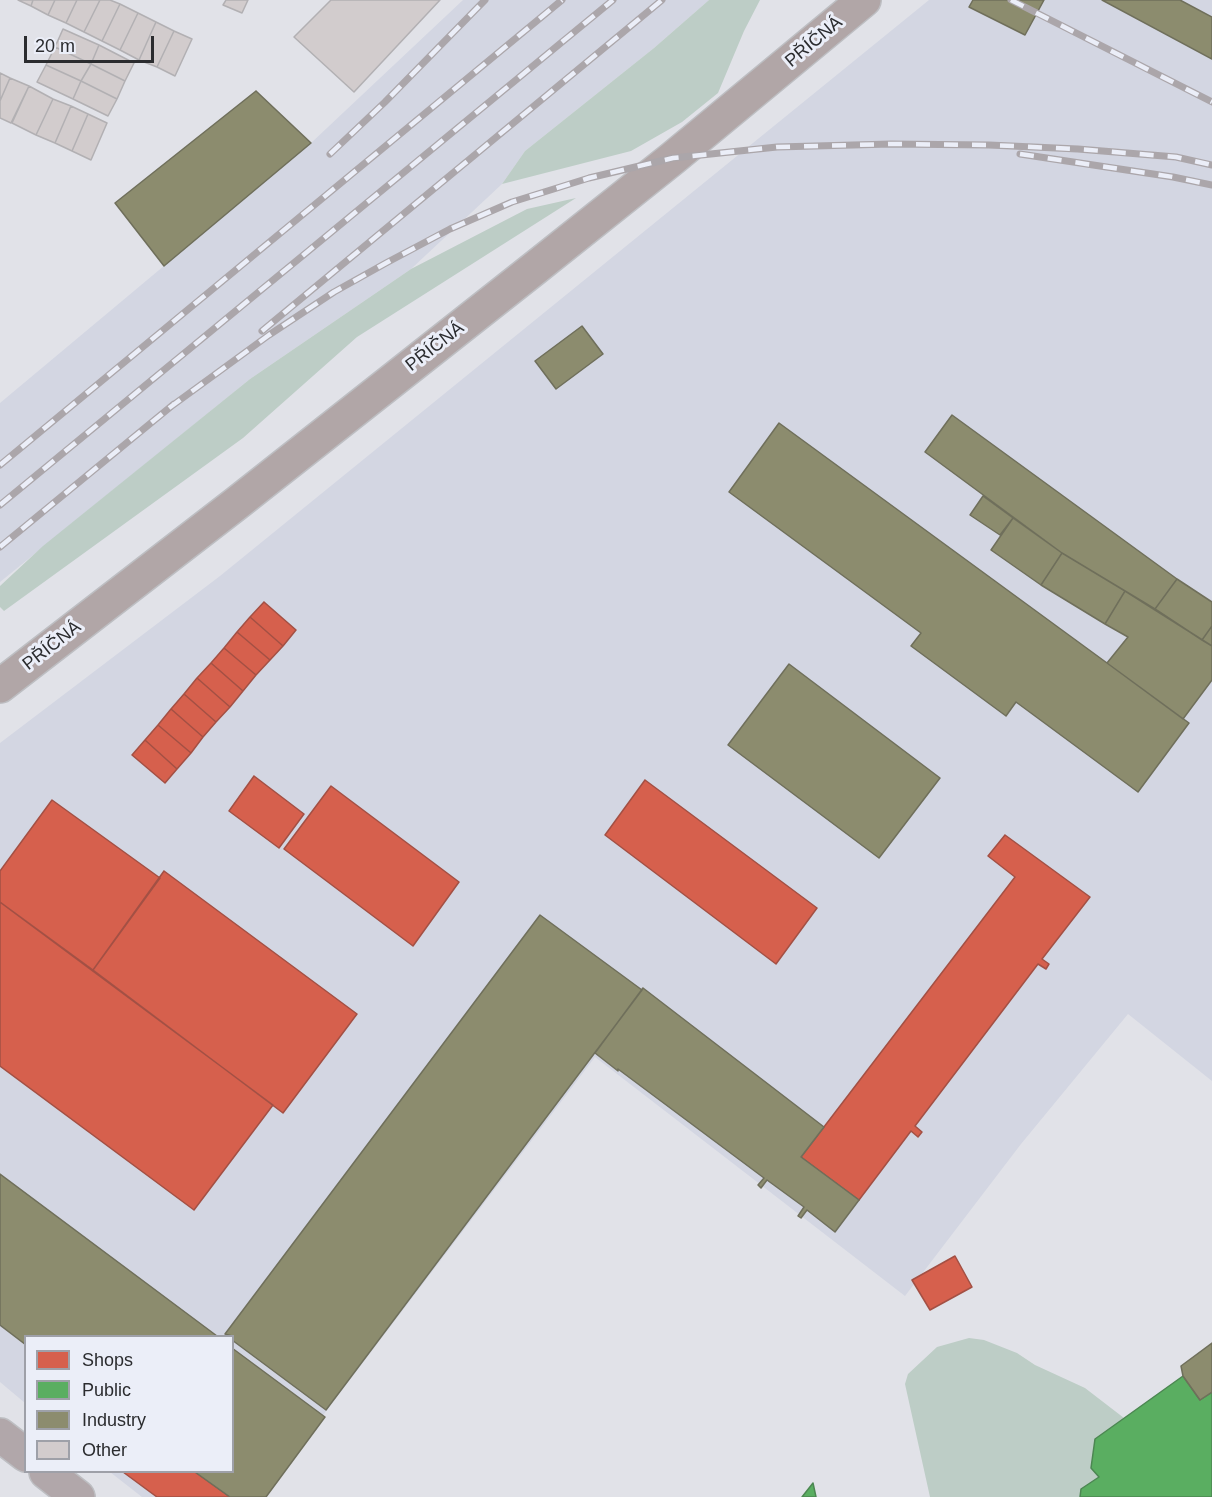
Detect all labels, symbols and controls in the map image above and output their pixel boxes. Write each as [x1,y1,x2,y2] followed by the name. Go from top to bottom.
[781,12,847,72] street label: PŘÍČNÁ
[27,24,158,62] scale bar
[35,36,75,56] text: 20 m
[402,318,468,376] street label: PŘÍČNÁ
[19,617,85,675] street label: PŘÍČNÁ
[24,1335,234,1473] legend
[82,1350,133,1370] text: Shops
[82,1380,131,1400] text: Public
[82,1410,146,1430] text: Industry
[82,1440,127,1460] text: Other

